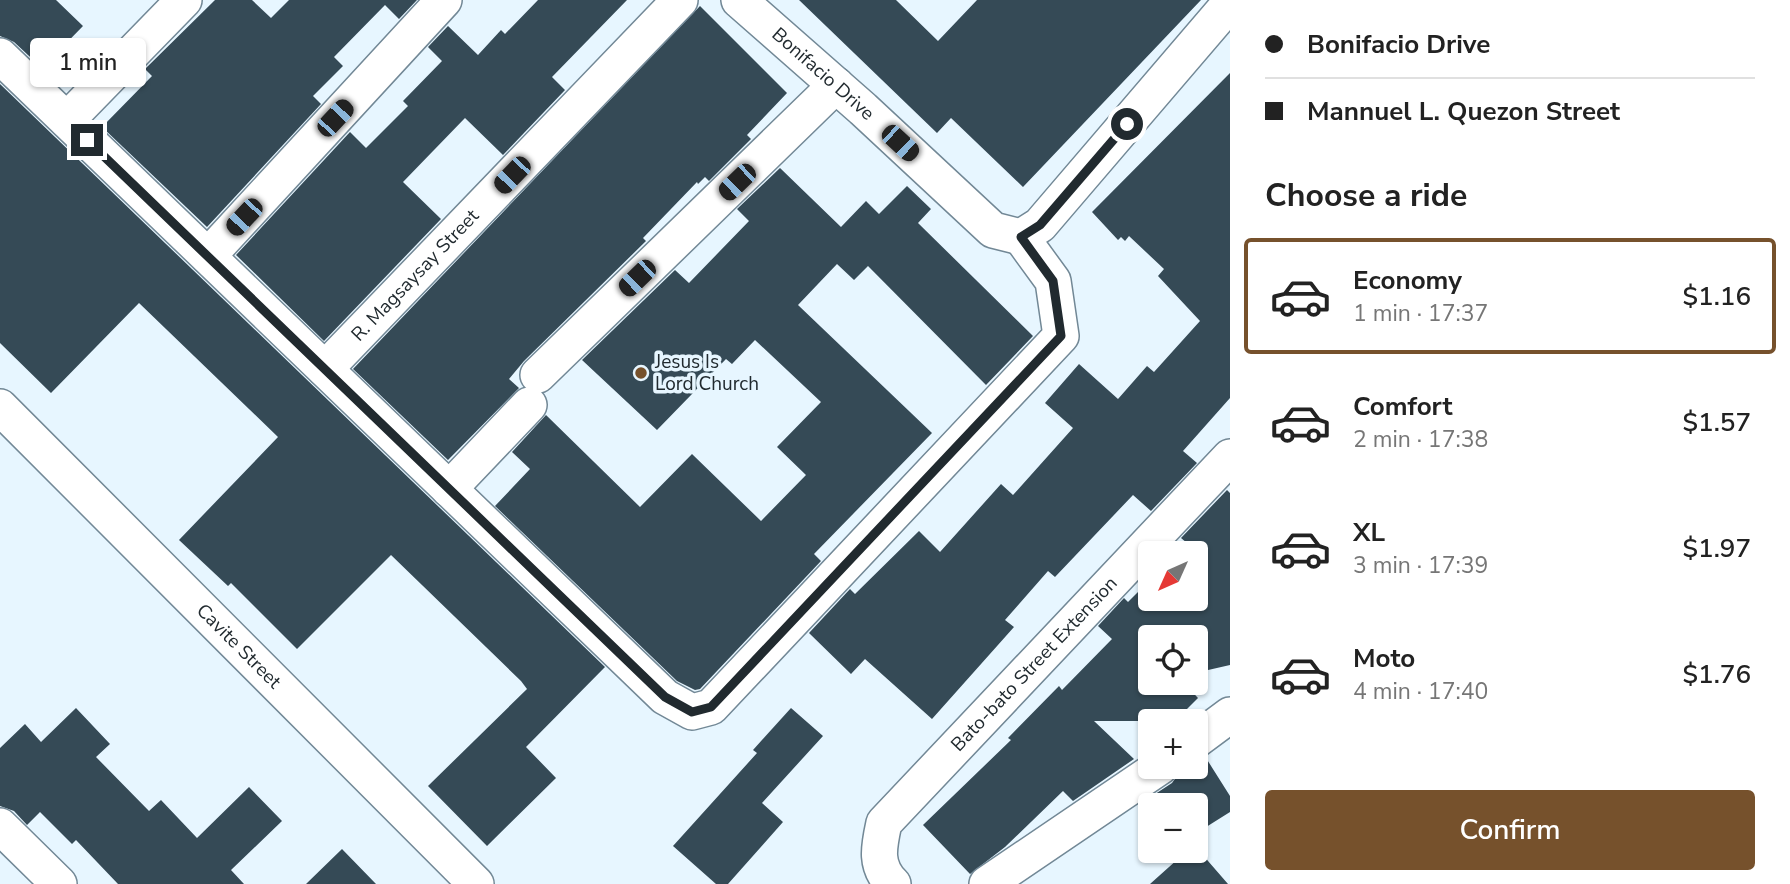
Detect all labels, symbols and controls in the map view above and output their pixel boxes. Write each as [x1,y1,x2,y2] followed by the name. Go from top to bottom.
[766,22,880,126] street label: Bonifacio Drive
[1307,27,1490,62] text: Bonifacio Drive
[29,38,145,88] callout: 1 min
[59,47,117,78] text: 1 min
[1307,94,1620,129] text: Mannuel L. Quezon Street
[313,95,358,141] car
[1111,108,1143,140] route start
[878,121,923,165] car
[71,124,103,156] route end
[490,153,535,197] car
[715,160,760,204] car
[1265,174,1467,217] text: Choose a ride
[222,194,267,240] car
[345,203,485,347] street label: R. Magsaysay Street
[615,256,660,300] car
[1353,263,1462,298] text: Economy
[1269,265,1332,328] icon: car
[1682,279,1751,314] text: $1.16
[1353,298,1488,329] text: 1 min · 17:37
[654,349,759,397] place label: Jesus Is Lord Church
[633,365,649,381] marker: Jesus Is Lord Church
[1353,389,1453,424] text: Comfort
[1269,391,1332,454] icon: car
[1682,405,1751,440] text: $1.57
[1353,424,1488,455] text: 2 min · 17:38
[1353,515,1385,550] text: XL
[1269,517,1332,580] icon: car
[1682,531,1751,566] text: $1.97
[1138,541,1208,611] north arrow
[1138,541,1208,863] map controls
[1353,550,1488,581] text: 3 min · 17:39
[945,571,1123,757] street label: Bato-bato Street Extension
[191,598,287,695] street label: Cavite Street
[1138,625,1208,695] button: locate
[1353,641,1415,676] text: Moto
[1269,643,1332,706] icon: car
[1682,657,1751,692] text: $1.76
[1353,676,1488,707] text: 4 min · 17:40
[1138,709,1208,779] button: +
[1265,790,1755,870] button: Confirm
[1138,793,1208,863] button: −

